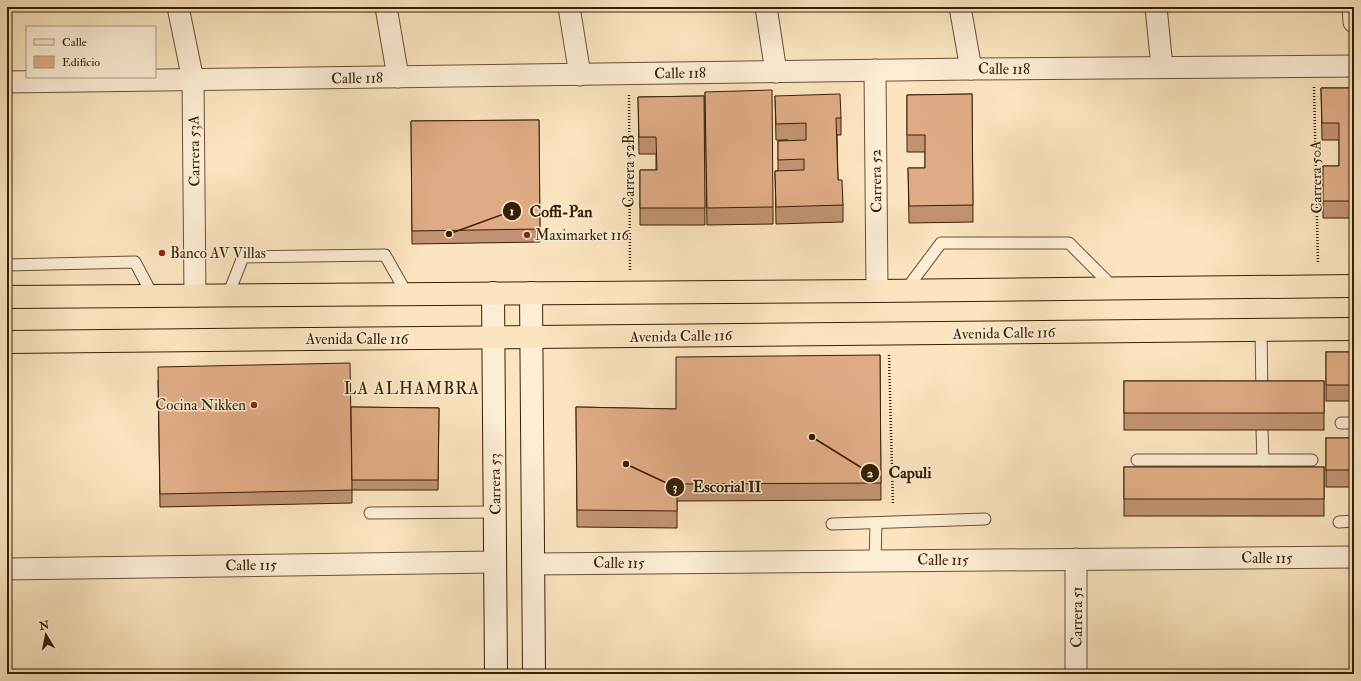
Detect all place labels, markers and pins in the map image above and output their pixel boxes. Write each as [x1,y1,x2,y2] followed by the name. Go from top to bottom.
[502,197,601,225] callout: Coffi-Pan
[535,226,630,245] place label: Maximarket 116
[522,230,532,240] marker: Maximarket 116
[170,244,266,263] place label: Banco AV Villas
[157,248,167,258] marker: Banco AV Villas
[155,396,246,415] place label: Cocina Nikken
[249,400,259,410] marker: Cocina Nikken
[860,459,939,487] callout: Capuli
[665,473,770,501] callout: Escorial II

